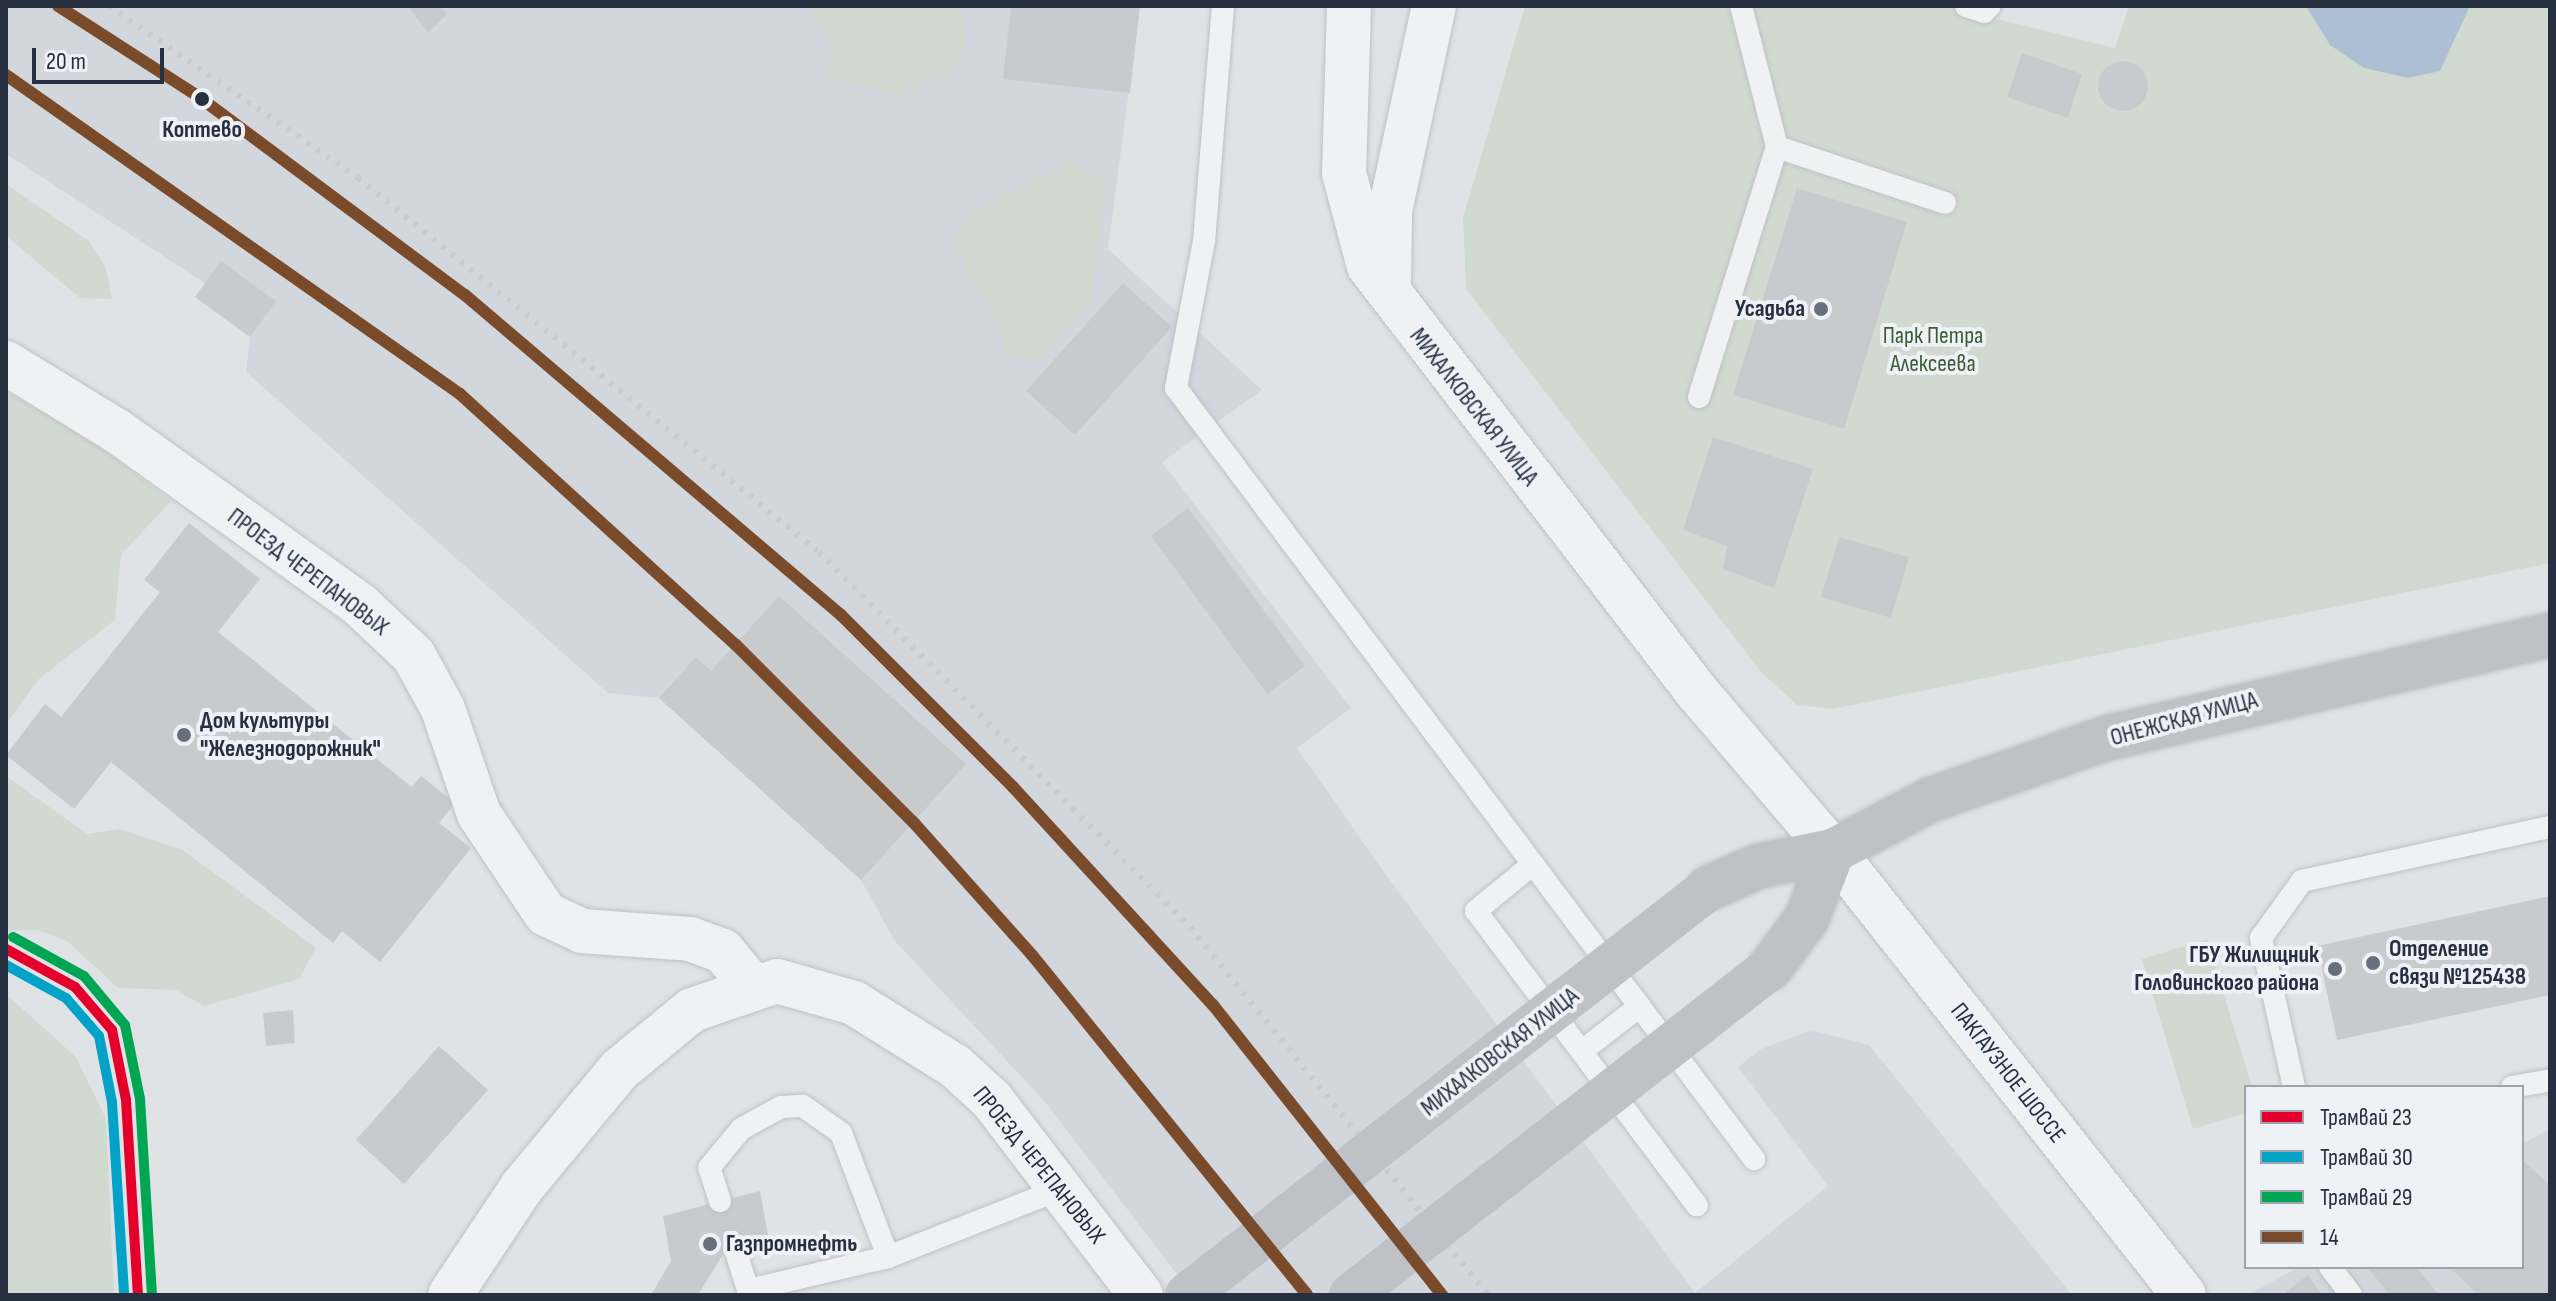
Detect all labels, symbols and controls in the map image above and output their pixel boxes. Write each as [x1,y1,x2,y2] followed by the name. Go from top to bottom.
[36,32,168,82] scale bar
[46,47,86,76] text: 20 m
[189,86,215,112] marker: Коптево
[162,116,242,144] place label: Коптево
[1735,295,1805,323] place label: Усадьба
[1812,300,1830,318] marker: Усадьба
[1404,322,1544,492] street label: МИХАЛКОВСКАЯ УЛИЦА
[1883,322,1983,378] park label: Парк Петра Алексеева
[222,502,394,642] street label: ПРОЕЗД ЧЕРЕПАНОВЫХ
[2107,686,2261,752] street label: ОНЕЖСКАЯ УЛИЦА
[200,707,381,763] place label: Дом культуры "Железнодорожник"
[175,726,193,744] marker: Дом культуры "Железнодорожник"
[2389,935,2526,991] place label: Отделение связи №125438
[2134,941,2319,997] place label: ГБУ Жилищник Головинского района
[2364,954,2382,972] marker: Отделение связи №125438
[2326,960,2344,978] marker: ГБУ Жилищник Головинского района
[1415,982,1585,1122] street label: МИХАЛКОВСКАЯ УЛИЦА
[1944,997,2072,1149] street label: ПАКГАУЗНОЕ ШОССЕ
[967,1081,1111,1249] street label: ПРОЕЗД ЧЕРЕПАНОВЫХ
[2244,1085,2524,1269] legend
[2320,1103,2412,1132] text: Трамвай 23
[2320,1143,2413,1172] text: Трамвай 30
[2320,1183,2412,1212] text: Трамвай 29
[2320,1223,2338,1252] text: 14
[726,1230,857,1258] place label: Газпромнефть
[701,1235,719,1253] marker: Газпромнефть

